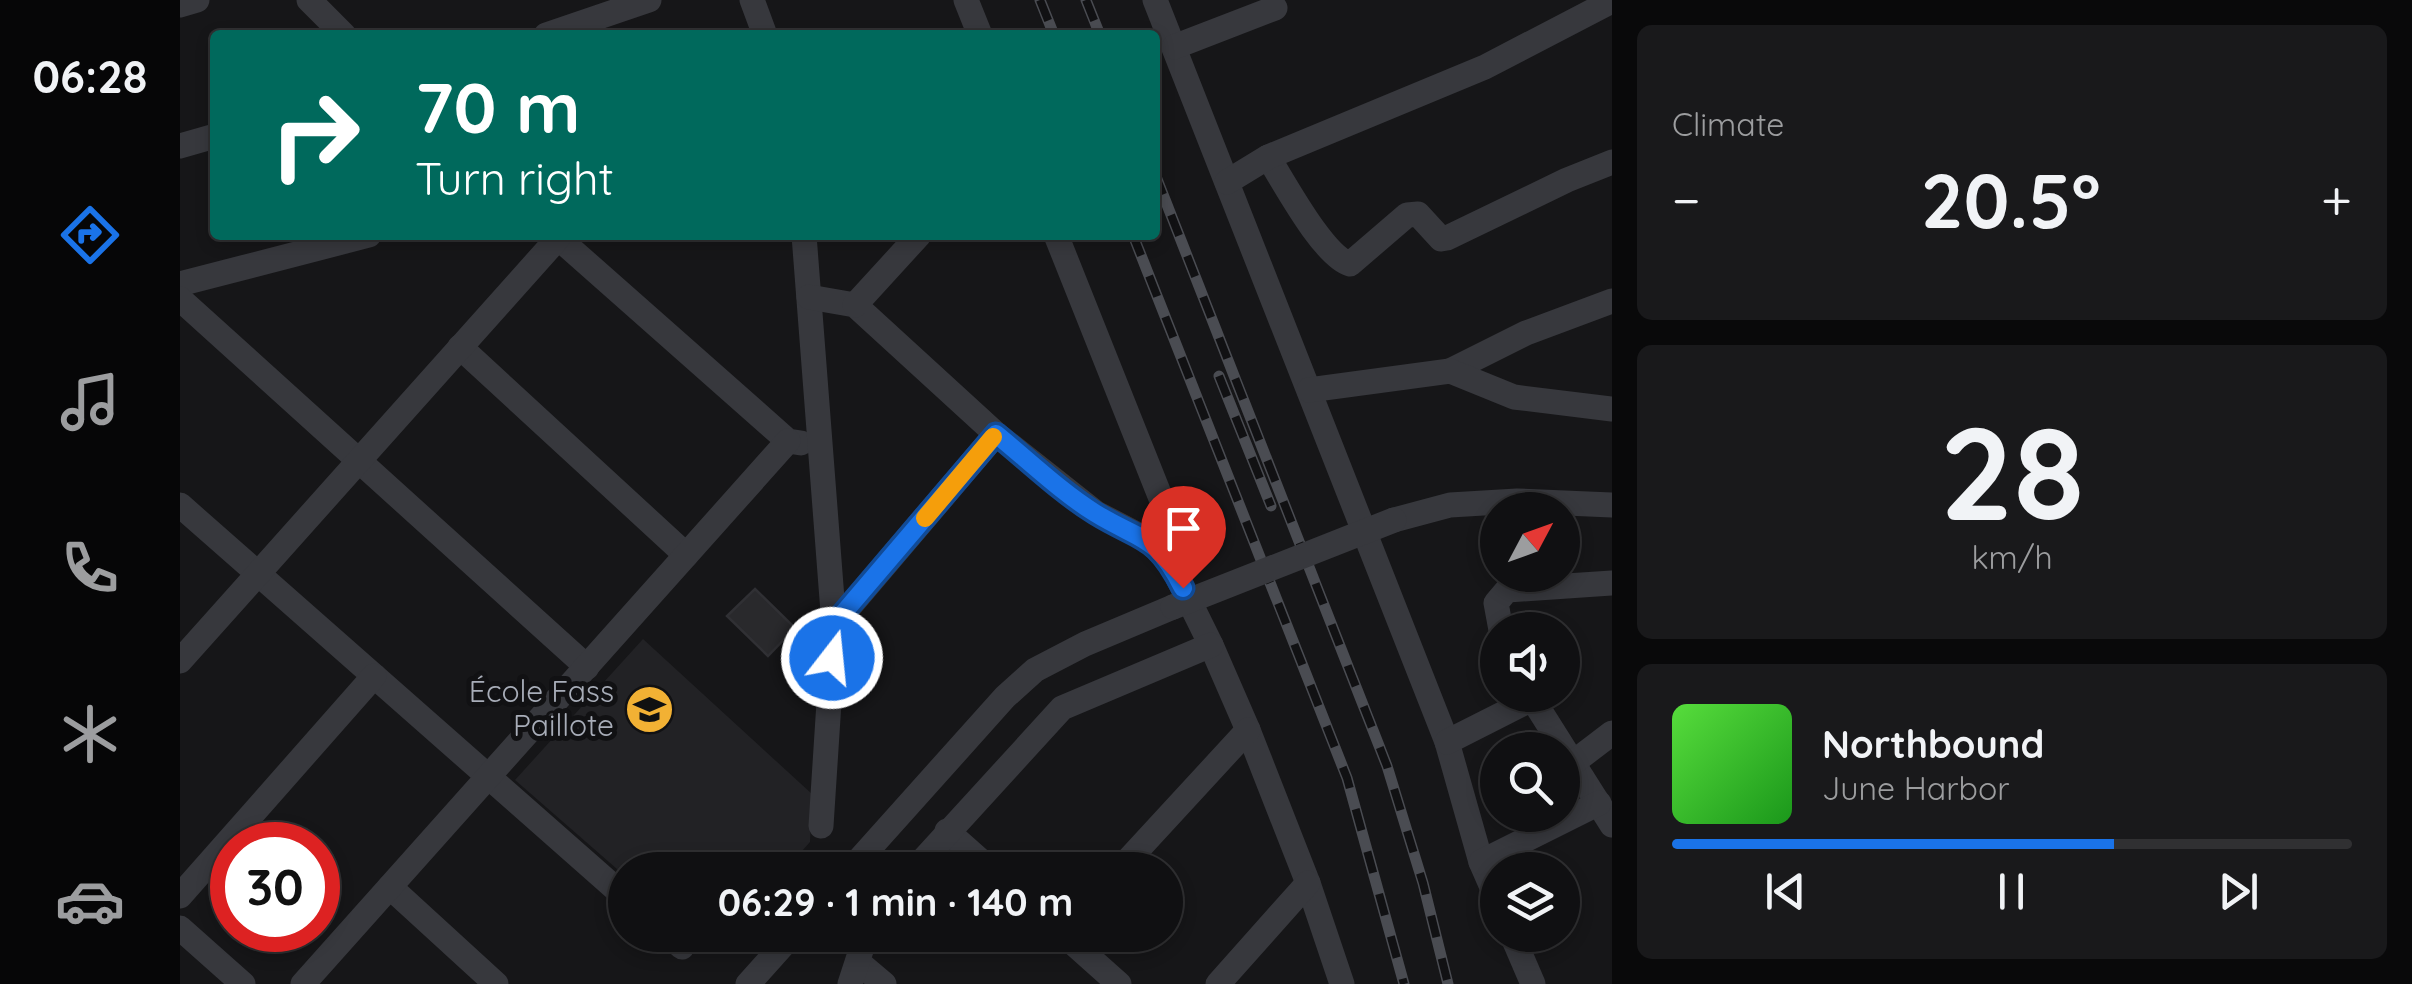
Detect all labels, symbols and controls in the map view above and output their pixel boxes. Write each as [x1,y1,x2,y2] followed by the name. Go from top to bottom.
[32,48,148,104] text: 06:28
[415,63,581,151] text: 70 m
[250,70,380,200] icon: right
[1672,104,1784,144] text: Climate
[415,150,614,206] text: Turn right
[1921,153,2101,247] text: 20.5°
[1672,165,1701,234] text: −
[2321,165,2352,234] text: +
[55,200,125,270] icon: directions
[55,367,125,437] icon: music
[1939,390,2085,553] text: 28
[1141,486,1226,589] pin
[1480,492,1580,592] north arrow
[1480,492,1580,952] map controls
[1156,501,1211,556] icon: arrive
[55,533,125,603] icon: phone
[1971,537,2053,577] text: km/h
[780,606,884,710] position arrow
[1480,612,1580,712] button: sound
[469,672,614,744] place label: École Fass Paillote
[623,683,675,735] school or university icon: École Fass Paillote
[55,699,125,769] icon: climate
[1822,720,2044,768] text: Northbound
[1480,732,1580,832] button: search
[1822,768,2010,808] text: June Harbor
[210,822,340,952] speed limit sign: 30
[1480,852,1580,952] button: layers
[1758,864,1813,919] icon: previous
[1984,864,2039,919] icon: pause
[2211,864,2266,919] icon: next
[55,866,125,936] icon: car
[718,878,1073,926] text: 06:29 · 1 min · 140 m

